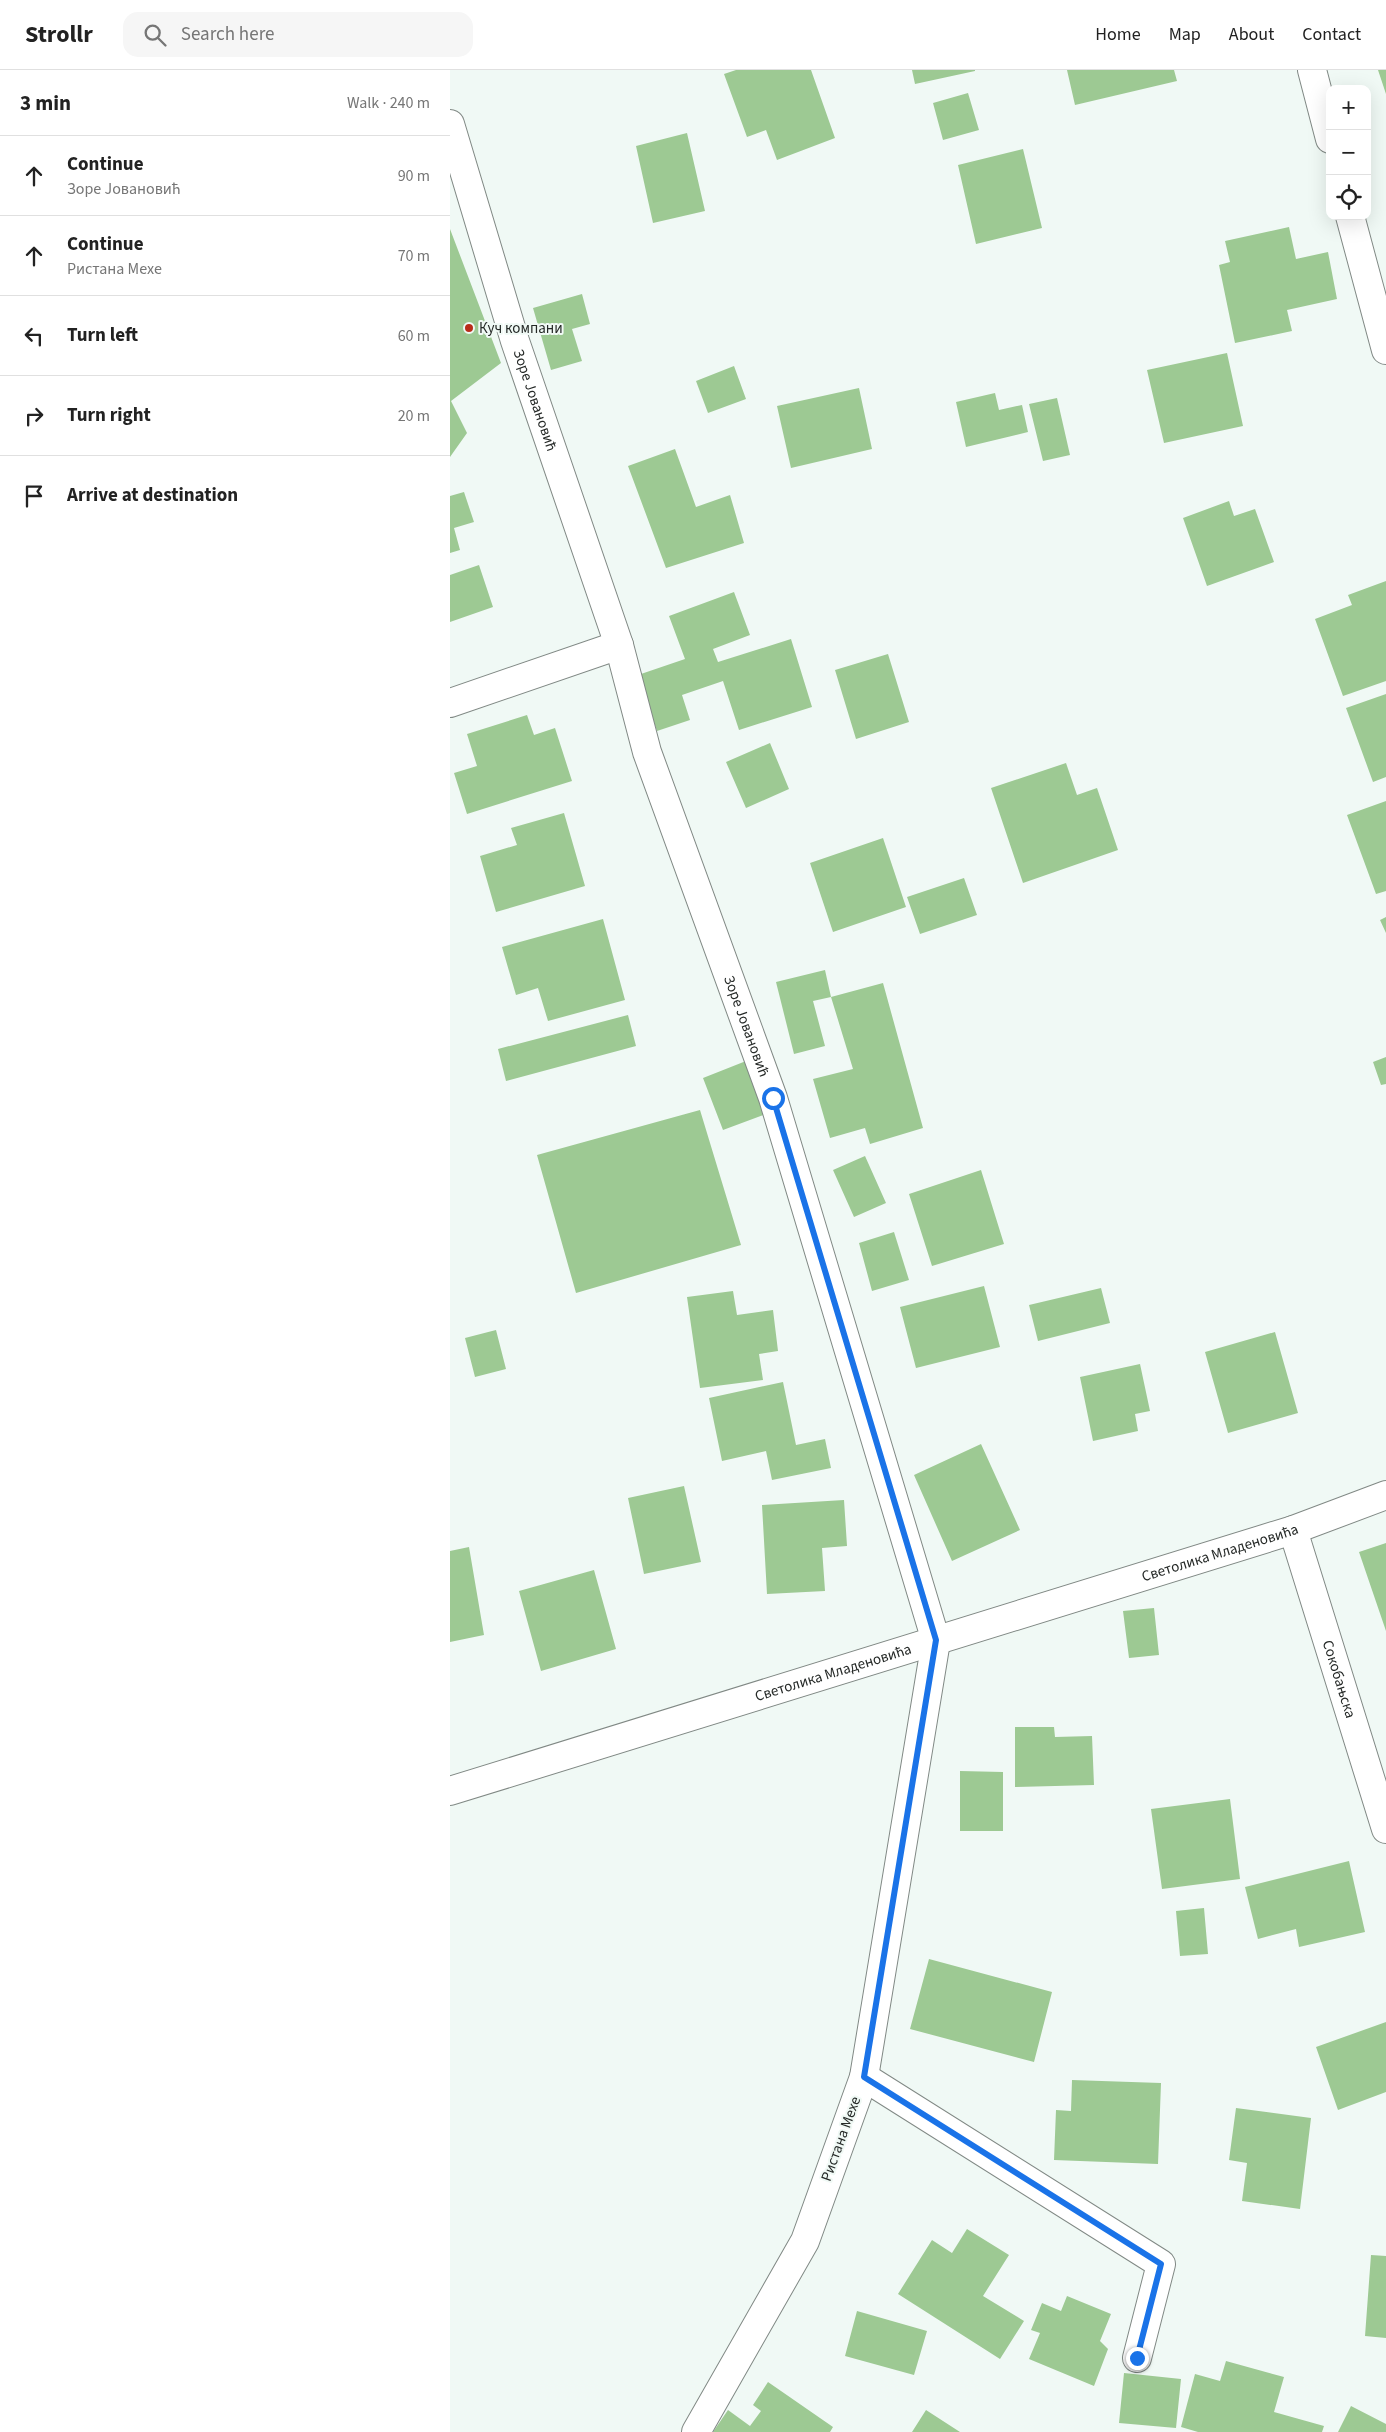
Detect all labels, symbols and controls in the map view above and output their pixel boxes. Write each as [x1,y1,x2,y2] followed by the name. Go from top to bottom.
[123,12,473,57] search box
[25,17,93,52] text: Strollr
[141,21,169,49] icon: search
[181,21,274,48] text: Search here
[1095,22,1141,47] text: Home
[1169,22,1201,47] text: Map
[1229,22,1274,47] text: About
[1302,22,1361,47] text: Contact
[1326,85,1371,220] map controls
[1326,85,1371,130] button: +
[20,88,71,118] text: 3 min
[347,92,430,114] text: Walk · 240 m
[1326,130,1371,175] button: −
[67,151,144,178] text: Continue
[20,162,48,190] icon: ahead
[398,165,430,187] text: 90 m
[1326,175,1371,220] button: locate
[67,178,180,200] text: Зоре Јовановић
[67,231,144,258] text: Continue
[20,242,48,270] icon: ahead
[398,245,430,267] text: 70 m
[67,258,162,280] text: Ристана Мехе
[479,318,563,339] place label: Куч компани
[20,322,48,350] icon: left
[67,322,138,349] text: Turn left
[463,322,475,334] marker: Куч компани
[398,325,430,347] text: 60 m
[508,346,562,454] street label: Зоре Јовановић
[20,402,48,430] icon: right
[67,402,151,429] text: Turn right
[398,405,430,427] text: 20 m
[20,482,48,510] icon: arrive
[67,482,238,509] text: Arrive at destination
[719,972,775,1080] street label: Зоре Јовановић
[762,1087,785,1110] route start
[1139,1518,1301,1587] street label: Светолика Младеновића
[1317,1637,1361,1721] street label: Сокобањска
[752,1638,914,1707] street label: Светолика Младеновића
[816,2094,866,2184] street label: Ристана Мехе
[1126,2347,1149,2370] route end

